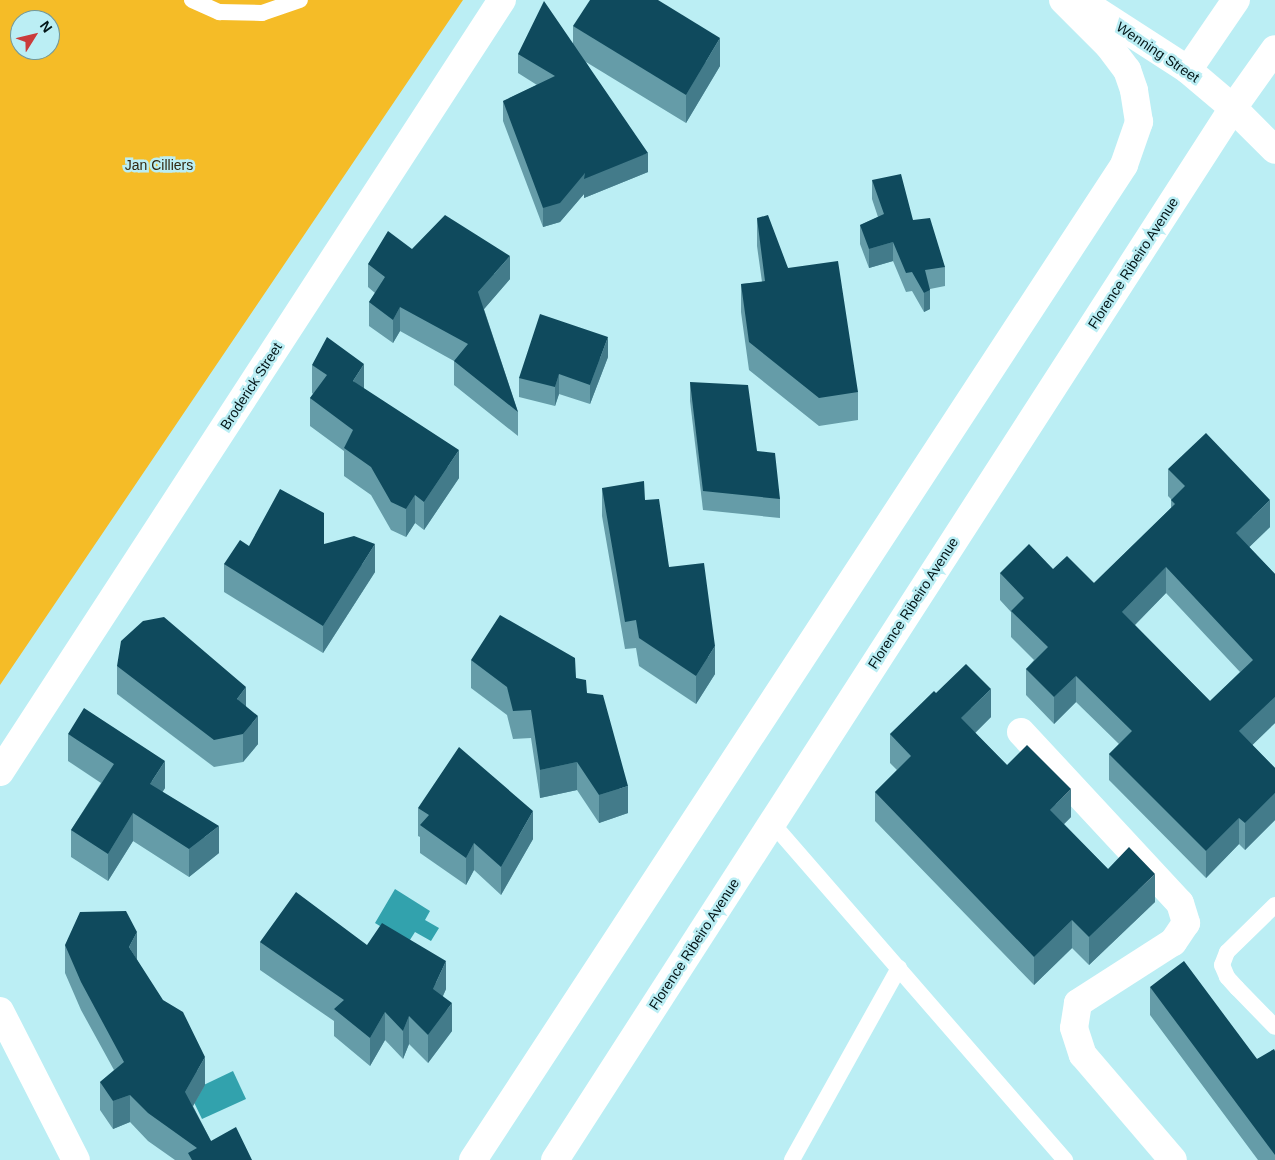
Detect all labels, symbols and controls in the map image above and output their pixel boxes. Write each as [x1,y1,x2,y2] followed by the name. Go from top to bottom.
[10,10,60,60] north arrow
[37,18,56,36] text: N
[1113,18,1203,86] street label: Wenning Street
[125,157,193,173] park label: Jan Cilliers
[1084,194,1182,332] street label: Florence Ribeiro Avenue
[217,339,285,433] street label: Broderick Street
[864,534,962,672] street label: Florence Ribeiro Avenue
[645,875,743,1013] street label: Florence Ribeiro Avenue

